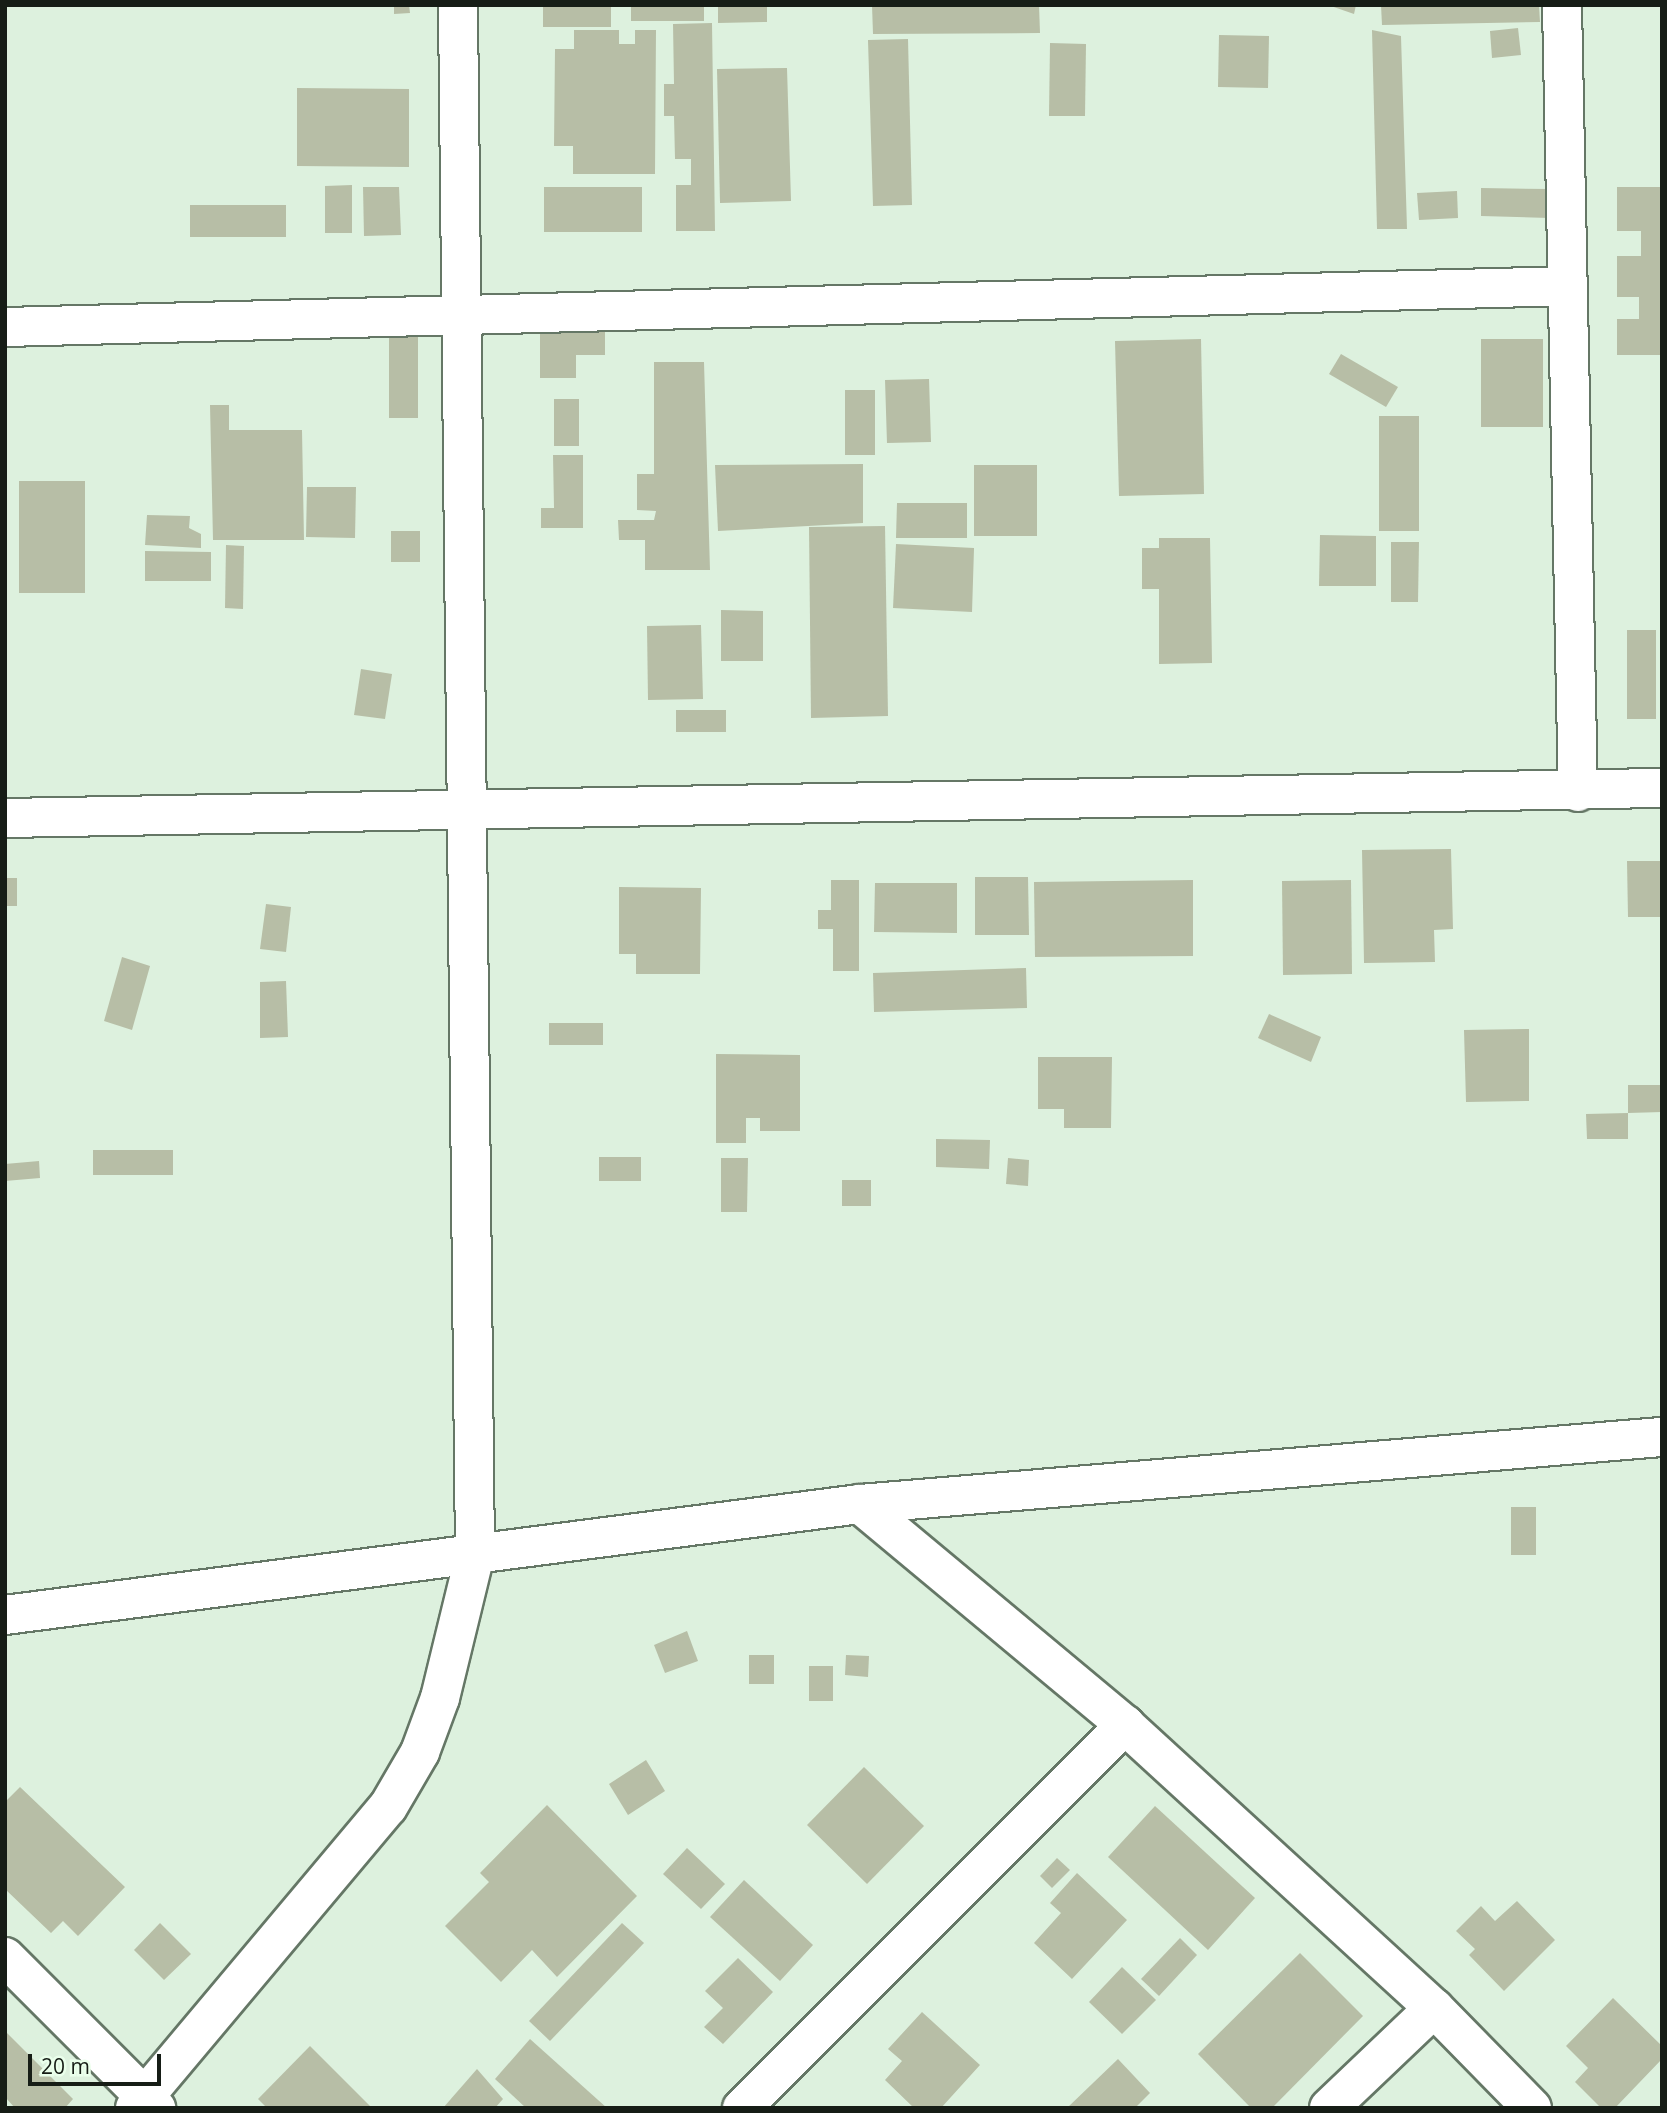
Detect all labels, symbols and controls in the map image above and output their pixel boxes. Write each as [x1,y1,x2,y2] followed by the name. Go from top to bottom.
[32,2039,164,2084] scale bar
[41,2052,90,2080] text: 20 m

